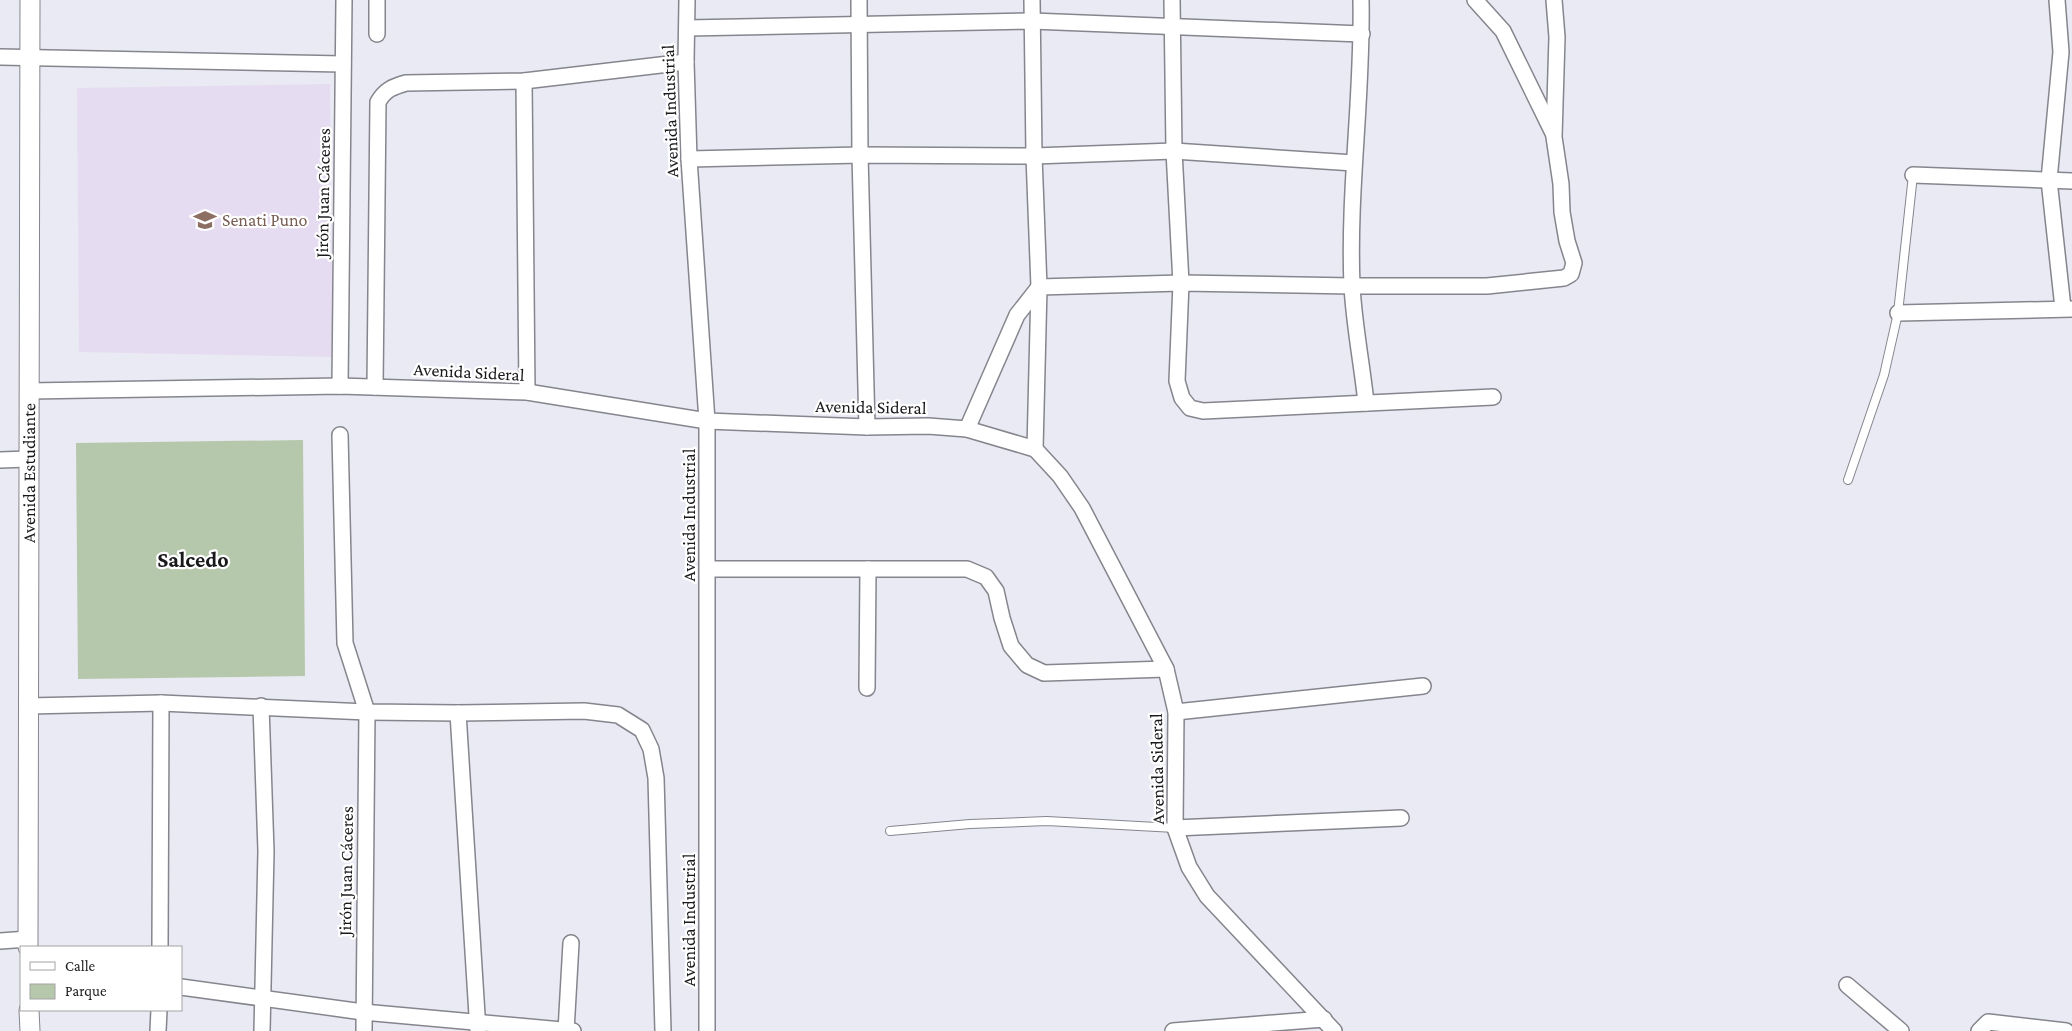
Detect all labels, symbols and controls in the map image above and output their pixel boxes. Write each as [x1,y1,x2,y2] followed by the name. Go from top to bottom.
[658,44,682,178] street label: Avenida Industrial
[312,128,334,260] street label: Jirón Juan Cáceres
[192,207,218,233] school or university icon: Senati Puno
[222,210,308,230] place label: Senati Puno
[413,359,525,385] street label: Avenida Sideral
[815,396,927,418] street label: Avenida Sideral
[19,403,39,543] street label: Avenida Estudiante
[679,448,699,581] street label: Avenida Industrial
[157,547,229,572] district label: Salcedo
[1146,713,1168,825] street label: Avenida Sideral
[335,806,357,938] street label: Jirón Juan Cáceres
[679,853,699,986] street label: Avenida Industrial
[20,946,182,1011] legend
[65,958,96,974] text: Calle
[65,983,107,1000] text: Parque

